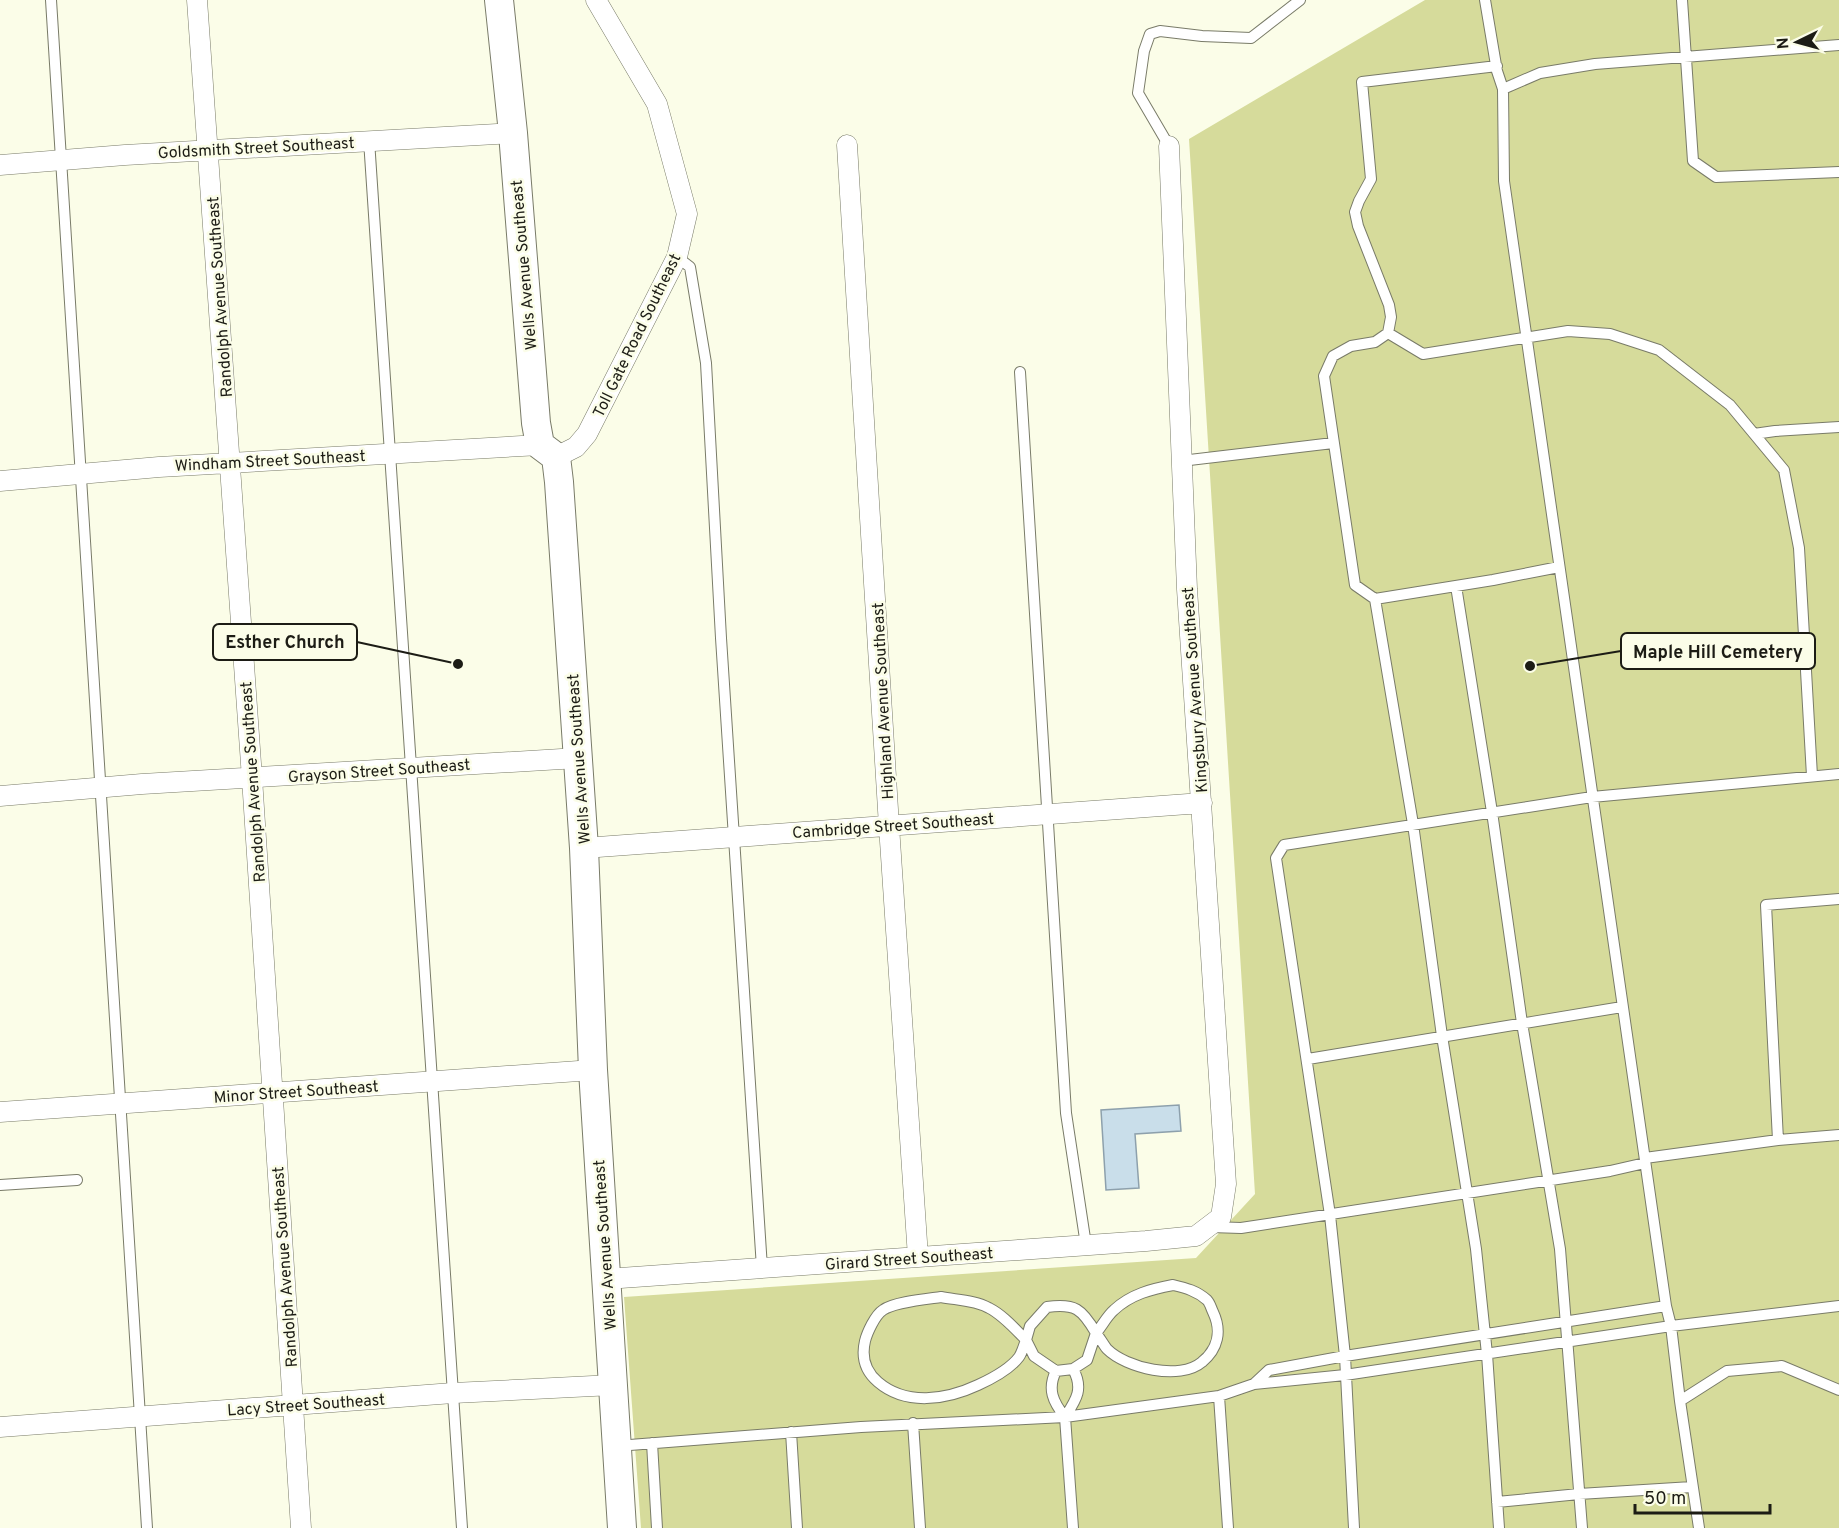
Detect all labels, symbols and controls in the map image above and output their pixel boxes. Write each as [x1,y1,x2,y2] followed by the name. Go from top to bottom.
[1767,12,1827,72] north arrow
[1774,37,1795,50] text: N
[157,134,355,164] street label: Goldsmith Street Southeast
[508,179,542,351] street label: Wells Avenue Southeast
[204,196,238,398] street label: Randolph Avenue Southeast
[589,251,686,421] street label: Toll Gate Road Southeast
[174,447,366,477] street label: Windham Street Southeast
[1179,586,1213,793] street label: Kingsbury Avenue Southeast
[869,602,899,800] street label: Highland Avenue Southeast
[213,624,357,660] callout: Esther Church
[225,632,345,655] text: Esther Church
[1621,633,1815,669] callout: Maple Hill Cemetery
[1633,642,1803,665] text: Maple Hill Cemetery
[564,673,596,845] street label: Wells Avenue Southeast
[237,681,271,883] street label: Randolph Avenue Southeast
[287,756,471,788] street label: Grayson Street Southeast
[792,810,995,844] street label: Cambridge Street Southeast
[213,1077,379,1109] street label: Minor Street Southeast
[590,1159,622,1331] street label: Wells Avenue Southeast
[269,1166,303,1368] street label: Randolph Avenue Southeast
[824,1244,994,1276] street label: Girard Street Southeast
[226,1390,386,1421] street label: Lacy Street Southeast
[1635,1477,1770,1515] scale bar
[1644,1488,1686,1511] text: 50 m

